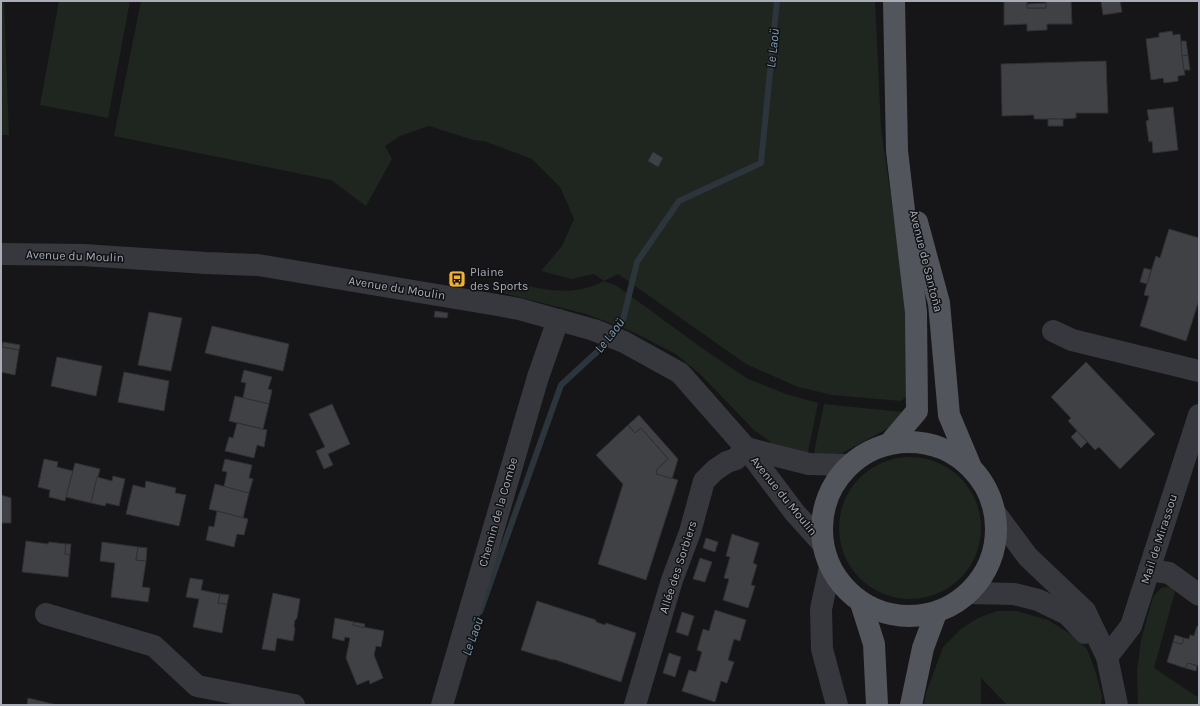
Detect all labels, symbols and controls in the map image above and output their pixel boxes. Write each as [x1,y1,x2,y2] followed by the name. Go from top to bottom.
[763,27,782,69] water label: Le Laoü
[907,209,945,313] street label: Avenue de Santoña
[26,247,124,265] street label: Avenue du Moulin
[470,265,528,293] place label: Plaine des Sports
[447,269,467,289] bus stop icon: Plaine des Sports
[348,273,446,303] street label: Avenue du Moulin
[591,315,628,356] water label: Le Laoü
[748,454,820,538] street label: Avenue du Moulin
[476,456,520,568] street label: Chemin de la Combe
[1138,492,1180,586] street label: Mail de Mirassou
[656,519,700,615] street label: Allée des Sorbiers
[459,615,486,657] water label: Le Laoü

